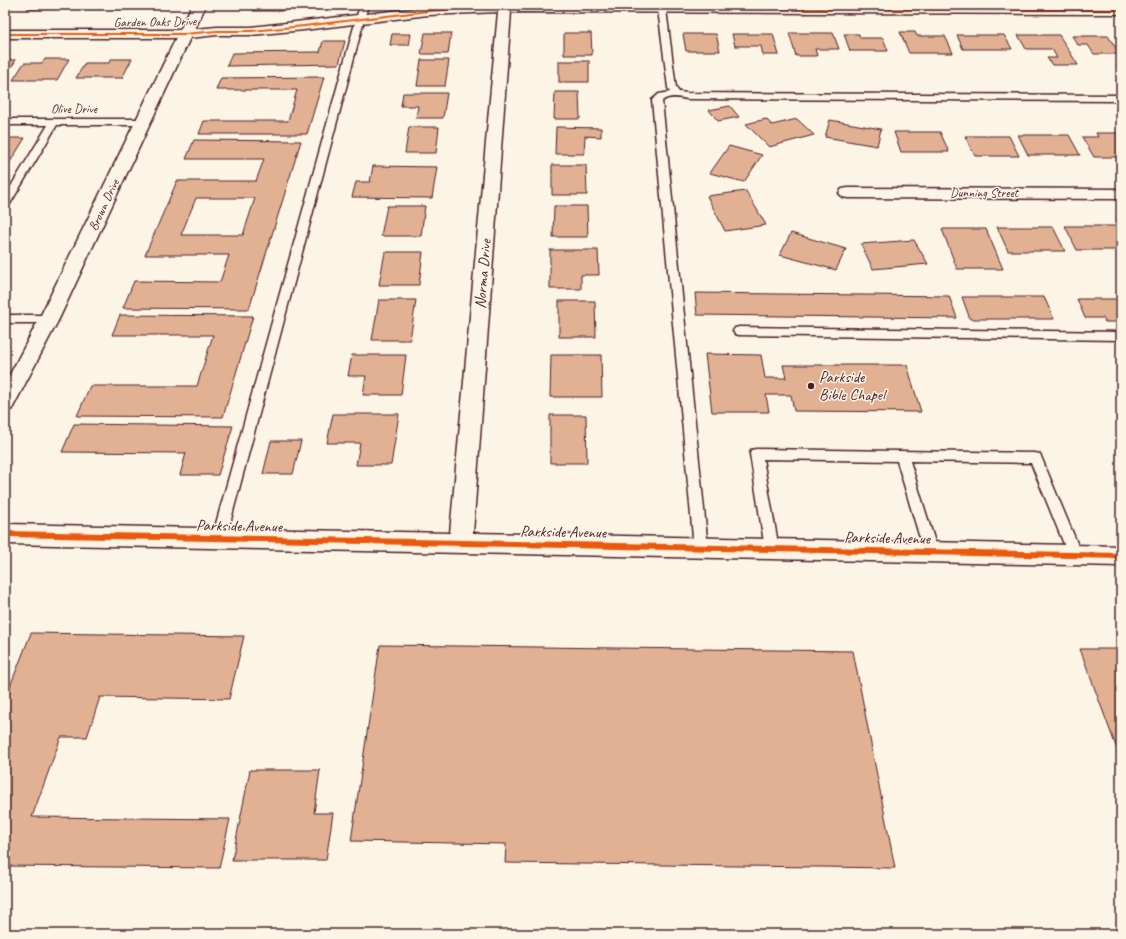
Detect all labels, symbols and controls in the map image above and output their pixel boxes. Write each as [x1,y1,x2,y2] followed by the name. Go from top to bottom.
[114,13,197,31] street label: Garden Oaks Drive
[51,101,98,117] street label: Olive Drive
[85,176,123,233] street label: Brown Drive
[950,185,1020,201] street label: Dunning Street
[470,237,496,310] street label: Norma Drive
[819,367,888,405] place label: Parkside Bible Chapel
[806,381,816,391] marker: Parkside Bible Chapel
[196,515,284,537] street label: Parkside Avenue
[520,521,608,543] street label: Parkside Avenue
[844,527,932,549] street label: Parkside Avenue

